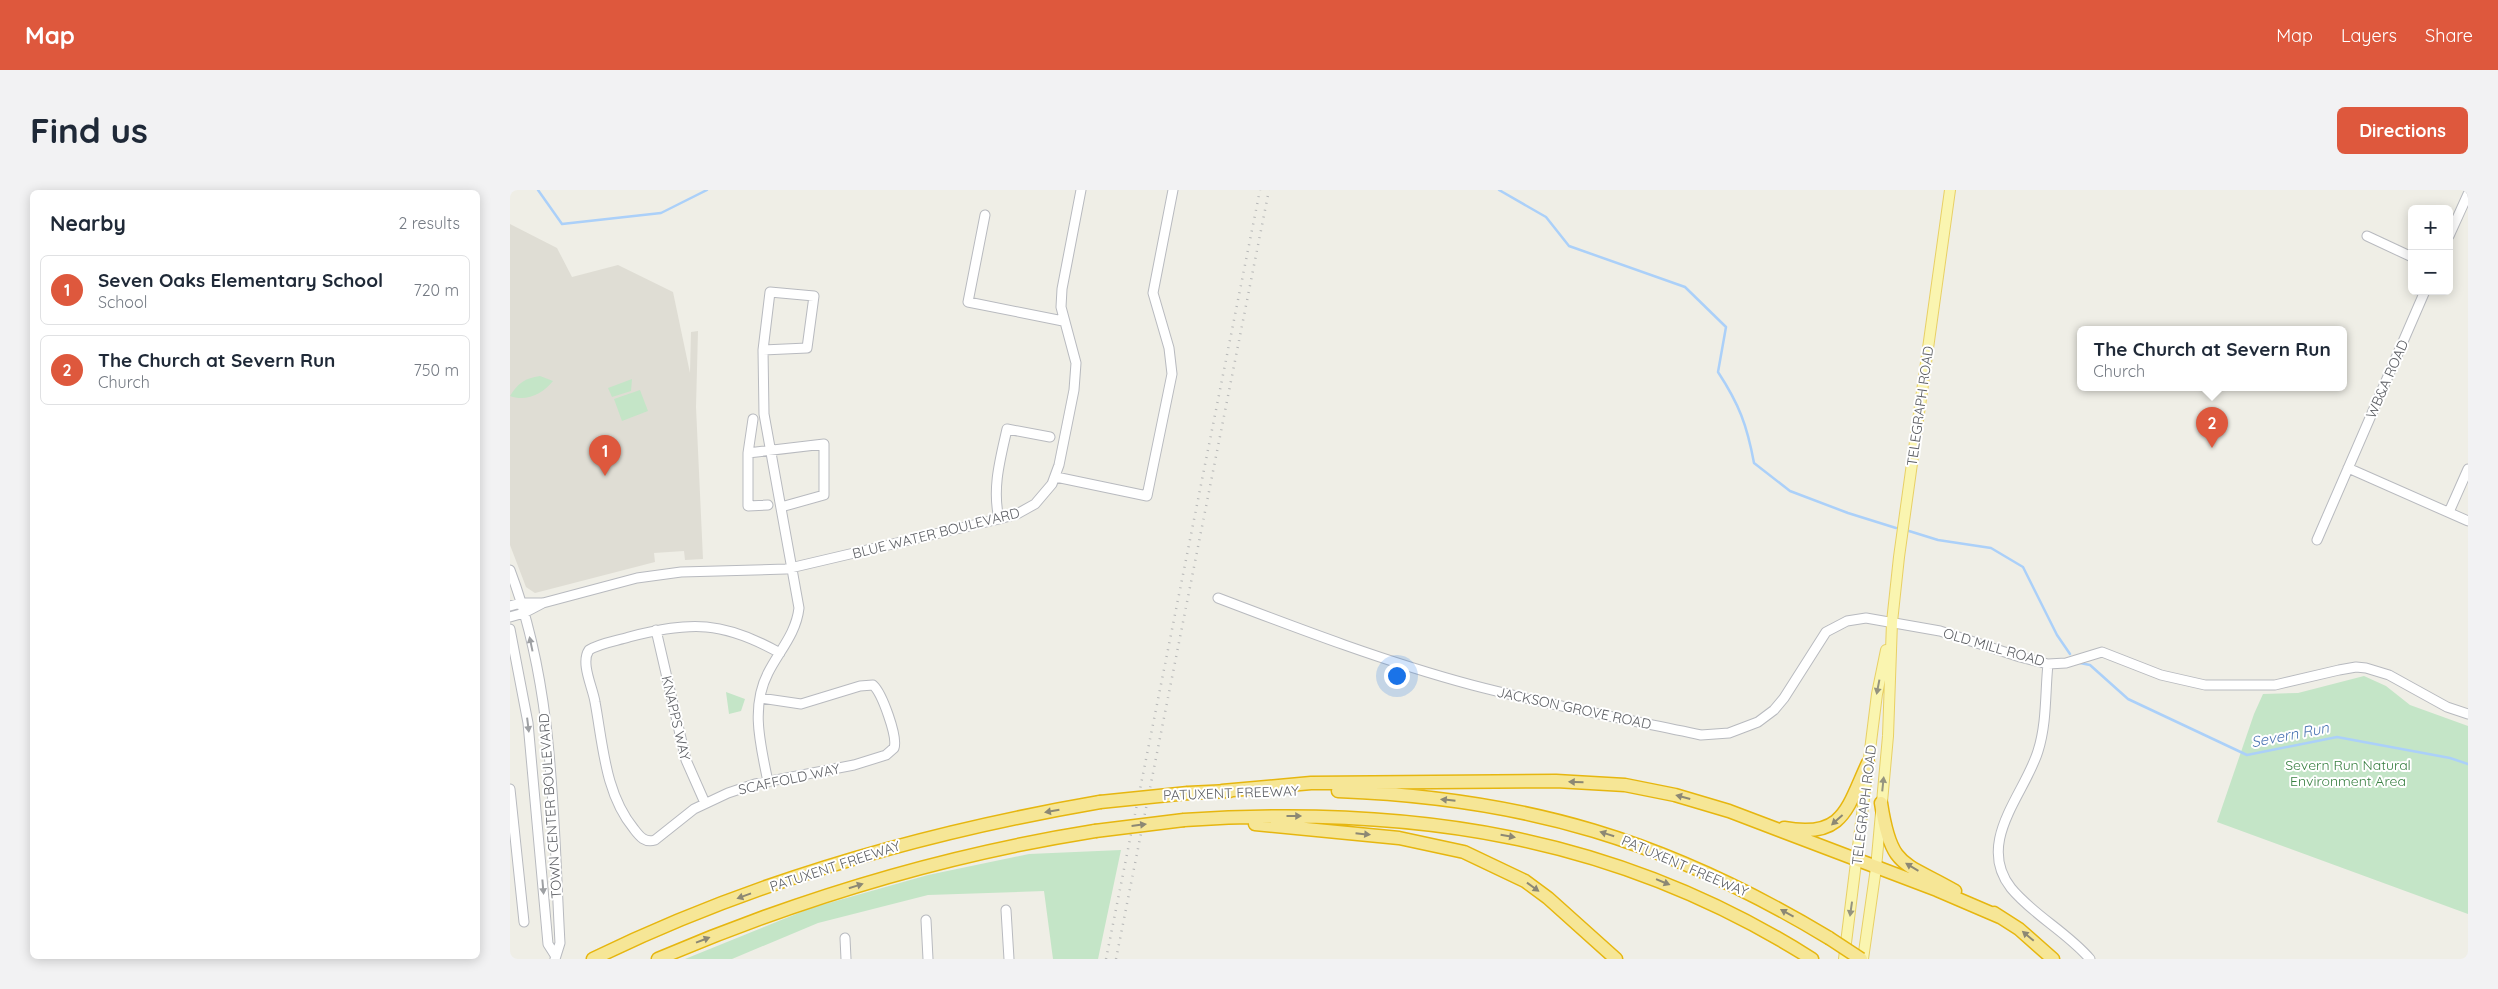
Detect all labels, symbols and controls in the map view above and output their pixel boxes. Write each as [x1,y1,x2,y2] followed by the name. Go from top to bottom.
[25,20,75,50] text: Map
[2276,24,2313,47] text: Map
[2341,24,2397,47] text: Layers
[2425,24,2473,47] text: Share
[2337,107,2468,154] button: Directions
[30,108,148,152] text: Find us
[2408,205,2453,295] map controls
[2408,205,2453,250] button: +
[50,210,126,236] text: Nearby
[398,213,460,233] text: 2 results
[2408,250,2453,295] button: −
[98,268,383,292] text: Seven Oaks Elementary School
[64,280,70,300] text: 1
[413,280,459,300] text: 720 m
[98,292,147,312] text: School
[2077,326,2347,391] popup
[2093,337,2331,361] text: The Church at Severn Run
[2362,337,2412,421] street label: WB&A ROAD
[1903,345,1937,467] street label: TELEGRAPH ROAD
[98,348,335,372] text: The Church at Severn Run
[62,360,72,380] text: 2
[414,360,459,380] text: 750 m
[2093,361,2145,381] text: Church
[98,372,150,392] text: Church
[2196,407,2228,448] pin: 2
[589,435,621,476] pin: 1
[850,503,1022,563] street label: BLUE WATER BOULEVARD
[1941,624,2047,670] street label: OLD MILL ROAD
[527,637,535,652] one-way arrow
[1384,663,1410,689] your location
[657,674,695,762] street label: KNAPPS WAY
[1874,679,1882,695] one-way arrow
[1495,683,1653,733] street label: JACKSON GROVE ROAD
[535,713,565,899] street label: TOWN CENTER BOULEVARD
[524,717,532,733] one-way arrow
[2249,718,2331,751] water label: Severn Run
[1848,744,1880,866] street label: TELEGRAPH ROAD
[2285,756,2411,790] park label: Severn Run Natural Environment Area
[737,759,842,799] street label: SCAFFOLD WAY
[1879,776,1887,792] one-way arrow
[1568,777,1584,785] one-way arrow
[1163,782,1299,804] street label: PATUXENT FREEWAY
[1675,792,1690,800] one-way arrow
[1440,795,1456,803] one-way arrow
[1044,807,1060,815] one-way arrow
[1286,812,1302,820] one-way arrow
[1831,814,1843,826] one-way arrow
[1131,821,1147,829] one-way arrow
[1599,830,1614,838] one-way arrow
[1356,831,1372,839] one-way arrow
[1619,831,1751,901] street label: PATUXENT FREEWAY
[1500,832,1516,840] one-way arrow
[768,836,903,896] street label: PATUXENT FREEWAY
[1906,863,1919,872] one-way arrow
[1656,878,1671,886] one-way arrow
[539,879,547,895] one-way arrow
[849,882,864,890] one-way arrow
[1526,882,1540,892] one-way arrow
[737,893,752,900] one-way arrow
[1847,901,1855,917] one-way arrow
[1781,909,1794,918] one-way arrow
[2022,931,2035,942] one-way arrow
[696,936,711,944] one-way arrow

